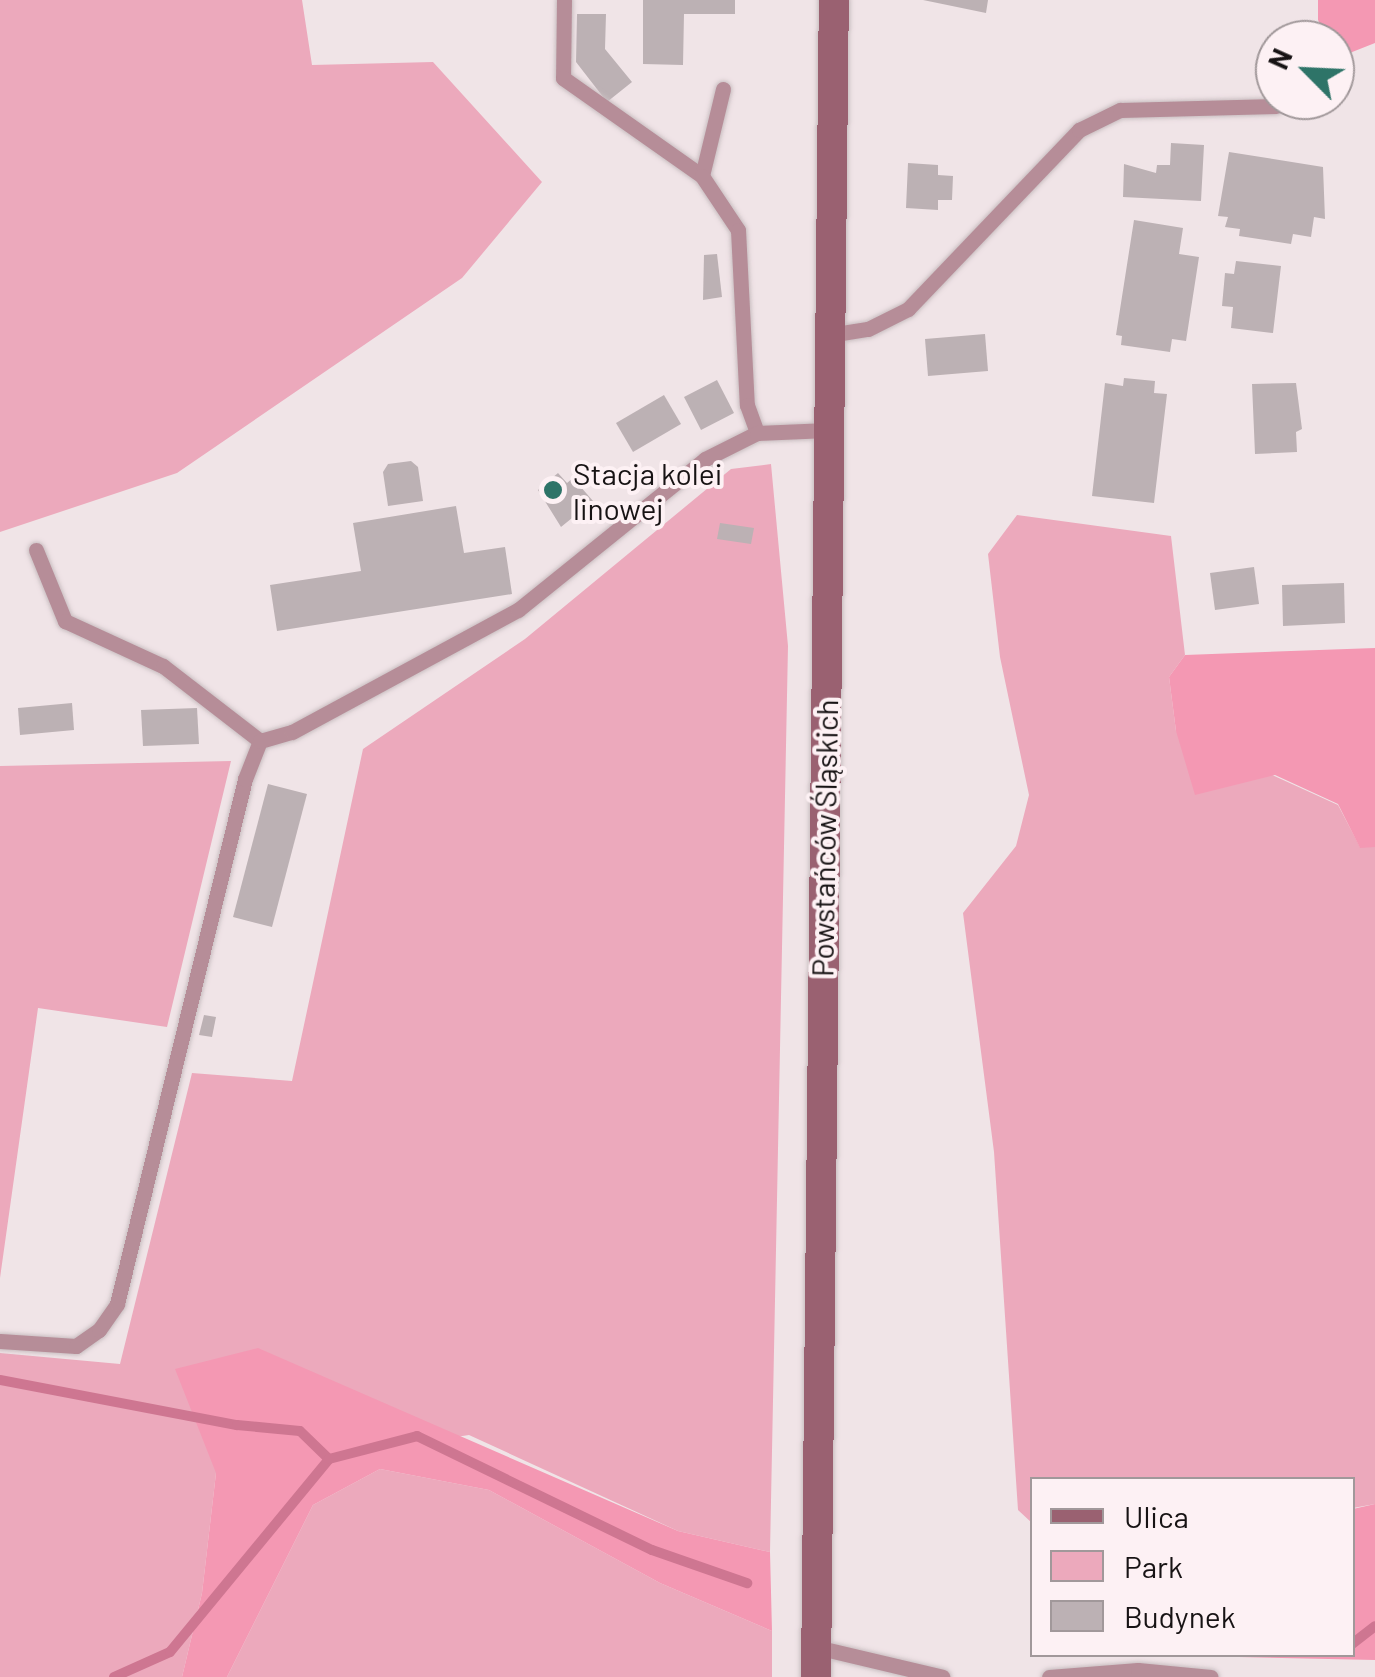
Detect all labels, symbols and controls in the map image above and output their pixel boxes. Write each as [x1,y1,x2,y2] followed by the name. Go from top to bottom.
[1255,20,1355,120] north arrow
[1260,43,1299,74] text: N
[573,455,722,526] place label: Stacja kolei linowej
[542,479,564,501] marker: Stacja kolei linowej
[804,699,844,977] street label: Powstańców Śląskich
[1030,1477,1355,1657] legend
[1124,1498,1189,1534] text: Ulica
[1124,1548,1183,1584] text: Park
[1124,1598,1236,1634] text: Budynek

